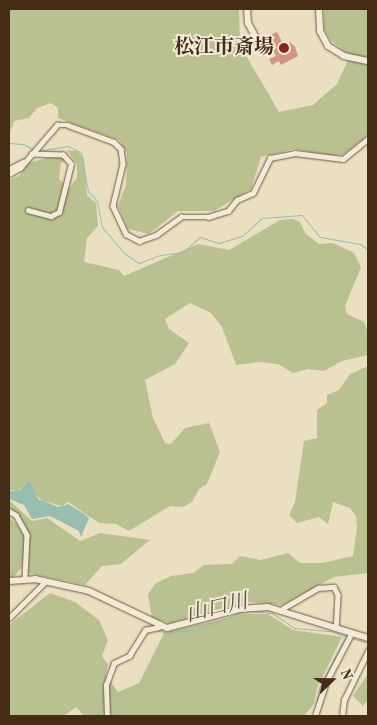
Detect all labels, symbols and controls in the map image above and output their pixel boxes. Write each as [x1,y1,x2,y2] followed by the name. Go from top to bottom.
[174,36,274,60] place label: 松江市斎場
[278,42,290,54] marker: 松江市斎場
[183,590,251,628] water label: 山口川
[307,655,357,705] north arrow
[337,667,354,682] text: N

